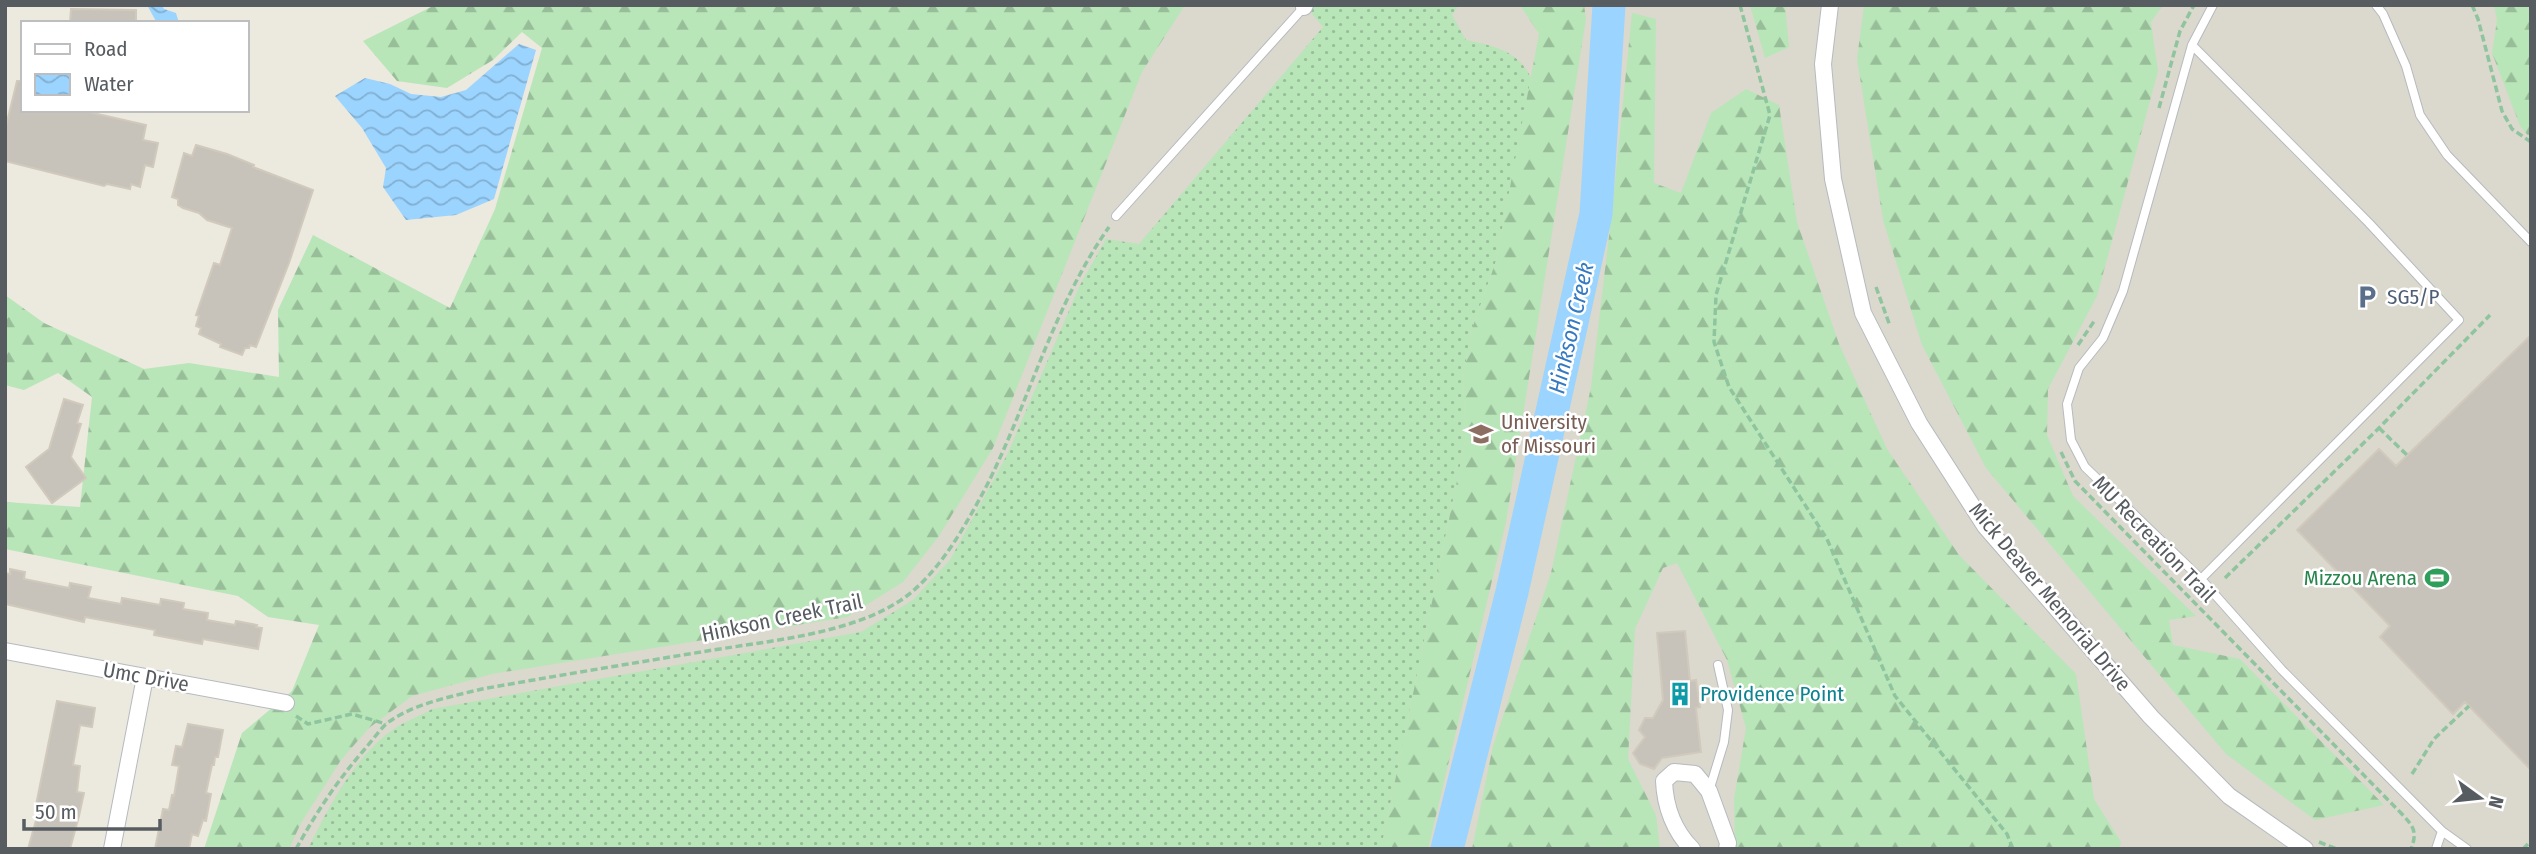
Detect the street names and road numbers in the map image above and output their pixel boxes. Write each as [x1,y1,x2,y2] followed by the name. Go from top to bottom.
[2087,470,2221,608] street label: MU Recreation Trail
[1963,497,2137,697] street label: Mick Deaver Memorial Drive
[699,588,865,648] street label: Hinkson Creek Trail
[101,657,191,697] street label: Umc Drive

